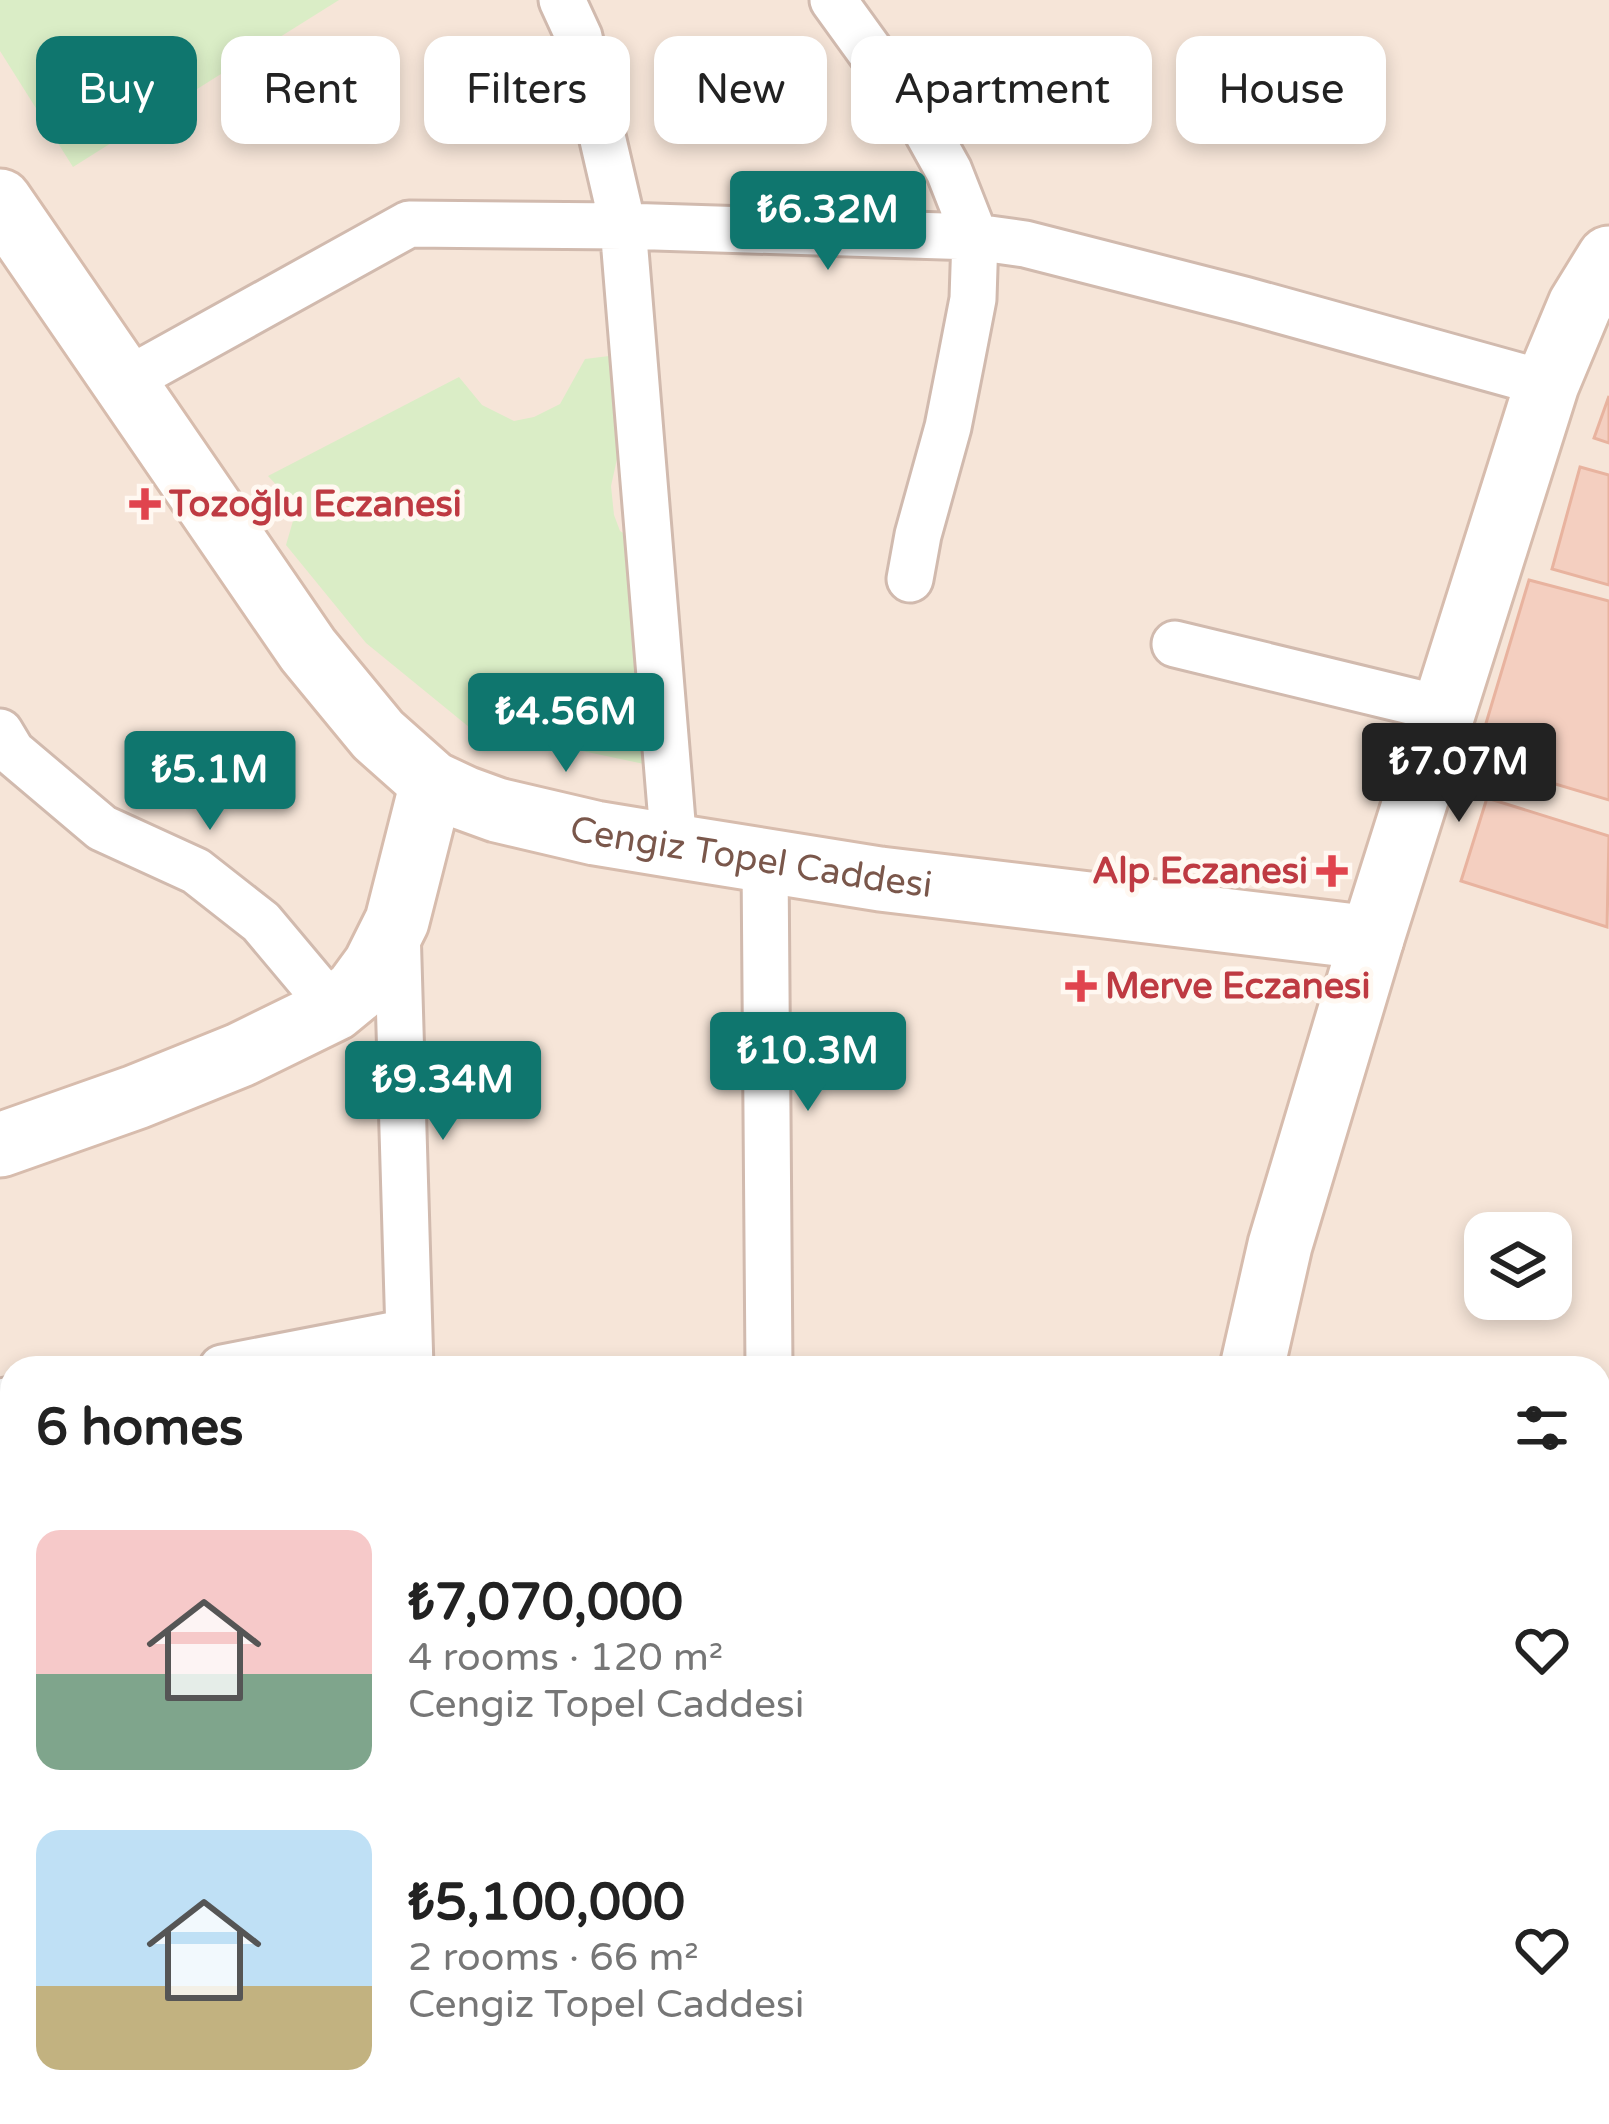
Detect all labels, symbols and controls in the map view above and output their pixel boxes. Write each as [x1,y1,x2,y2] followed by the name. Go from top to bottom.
[36,36,197,144] chip: Buy
[221,36,400,144] chip: Rent
[424,36,630,144] chip: Filters
[654,36,827,144] chip: New
[851,36,1152,144] chip: Apartment
[1176,36,1386,144] chip: House
[730,171,926,273] pin: ₺6.32M
[757,186,899,233] text: ₺6.32M
[168,483,462,526] place label: Tozoğlu Eczanesi
[132,491,158,517] marker: Tozoğlu Eczanesi
[468,673,664,775] pin: ₺4.56M
[495,688,637,735] text: ₺4.56M
[1361,723,1557,825] pin: ₺7.07M
[126,731,294,833] pin: ₺5.1M
[1389,738,1529,785] text: ₺7.07M
[151,746,269,793] text: ₺5.1M
[566,806,935,907] street label: Cengiz Topel Caddesi
[1092,850,1308,893] place label: Alp Eczanesi
[1319,858,1345,884] marker: Alp Eczanesi
[1105,965,1370,1008] place label: Merve Eczanesi
[1068,973,1094,999] marker: Merve Eczanesi
[710,1012,906,1114] pin: ₺10.3M
[737,1027,879,1074] text: ₺10.3M
[345,1041,541,1143] pin: ₺9.34M
[372,1056,514,1103] text: ₺9.34M
[1464,1212,1572,1320] map controls
[1464,1212,1572,1320] button: layers
[1509,1395,1575,1461] icon: filters
[36,1397,244,1459] text: 6 homes
[408,1572,683,1634] text: ₺7,070,000
[132,1578,276,1722] icon: home
[1509,1617,1575,1683] icon: heart
[408,1634,723,1681] text: 4 rooms · 120 m²
[408,1681,804,1728] text: Cengiz Topel Caddesi
[408,1872,685,1934] text: ₺5,100,000
[132,1878,276,2022] icon: home
[1509,1917,1575,1983] icon: heart
[408,1934,699,1981] text: 2 rooms · 66 m²
[408,1981,804,2028] text: Cengiz Topel Caddesi

